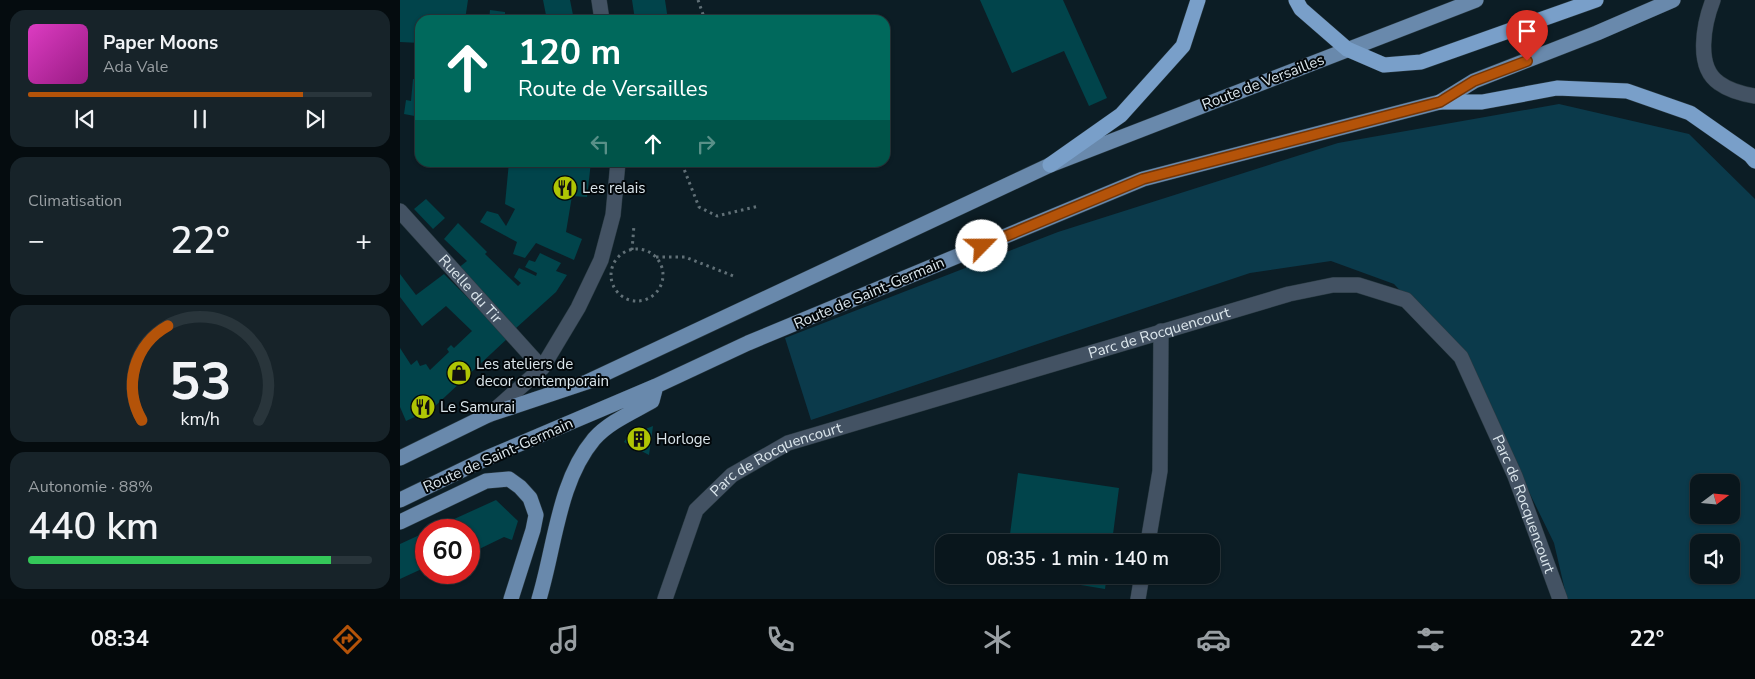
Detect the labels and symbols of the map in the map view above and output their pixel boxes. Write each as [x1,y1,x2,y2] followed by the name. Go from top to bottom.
[1506,10,1548,61] pin
[1199,49,1327,115] street label: Route de Versailles
[552,175,578,201] restaurant icon: Les relais
[582,178,645,198] place label: Les relais
[955,219,1007,271] position arrow
[434,250,507,328] street label: Ruelle du Tir
[791,252,947,334] street label: Route de Saint-Germain
[1086,302,1233,363] street label: Parc de Rocquencourt
[476,354,609,391] place label: Les ateliers de decor contemporain
[446,360,472,386] shop icon: Les ateliers de decor contemporain
[410,394,436,420] restaurant icon: Le Samurai
[440,397,515,417] place label: Le Samurai
[420,413,576,497] street label: Route de Saint-Germain
[706,417,845,501] street label: Parc de Rocquencourt
[626,426,652,452] building icon: Horloge
[656,429,711,449] place label: Horloge
[1488,432,1560,577] street label: Parc de Rocquencourt
[1690,474,1740,524] north arrow
[415,519,480,584] speed limit sign: 60

